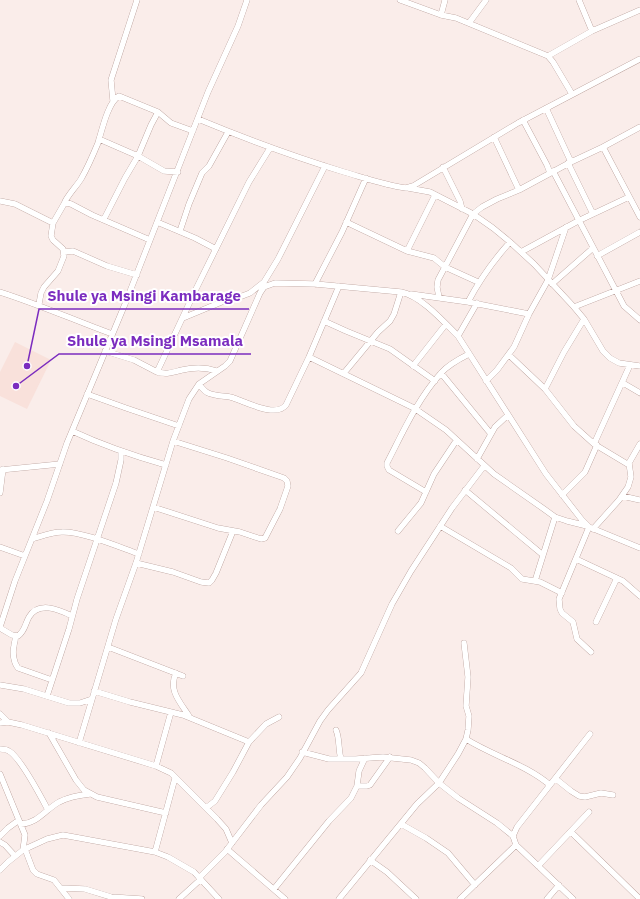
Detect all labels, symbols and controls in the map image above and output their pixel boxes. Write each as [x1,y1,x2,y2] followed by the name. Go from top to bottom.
[39,282,249,309] callout: Shule ya Msingi Kambarage
[47,286,241,305] text: Shule ya Msingi Kambarage
[59,327,251,354] callout: Shule ya Msingi Msamala
[67,331,244,350] text: Shule ya Msingi Msamala

